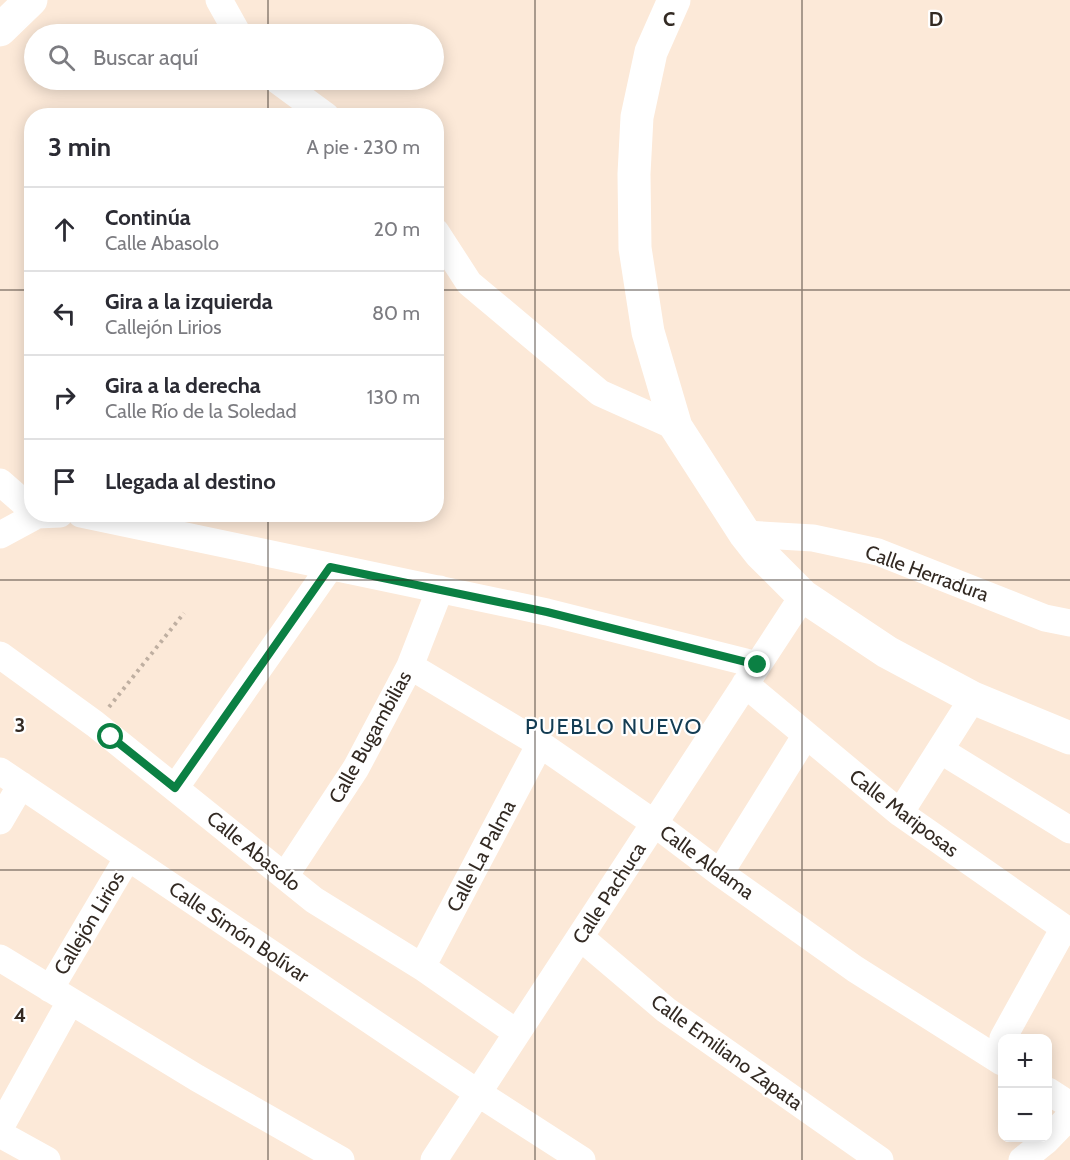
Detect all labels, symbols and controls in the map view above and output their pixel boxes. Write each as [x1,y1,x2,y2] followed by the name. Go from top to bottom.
[663,7,675,31] text: C
[929,7,943,31] text: D
[24,24,444,90] search box
[45,41,78,74] icon: search
[93,44,198,71] text: Buscar aquí
[48,131,111,163] text: 3 min
[307,135,420,159] text: A pie · 230 m
[105,204,191,231] text: Continúa
[48,213,81,246] icon: ahead
[374,217,420,241] text: 20 m
[105,231,219,255] text: Calle Abasolo
[105,288,273,315] text: Gira a la izquierda
[48,297,81,330] icon: left
[372,301,420,325] text: 80 m
[105,315,222,339] text: Callejón Lirios
[105,372,261,399] text: Gira a la derecha
[48,381,81,414] icon: right
[367,385,420,409] text: 130 m
[105,399,297,423] text: Calle Río de la Soledad
[48,465,81,498] icon: arrive
[105,468,276,495] text: Llegada al destino
[862,540,992,607] street label: Calle Herradura
[744,651,770,677] route end
[324,667,416,807] street label: Calle Bugambilias
[15,713,25,737] text: 3
[525,713,703,740] district label: PUEBLO NUEVO
[97,723,123,749] route start
[845,764,963,862] street label: Calle Mariposas
[442,796,521,916] street label: Calle La Palma
[202,806,306,896] street label: Calle Abasolo
[655,820,759,904] street label: Calle Aldama
[567,838,651,948] street label: Calle Pachuca
[49,867,129,979] street label: Callejón Lirios
[164,876,314,988] street label: Calle Simón Bolívar
[647,989,808,1115] street label: Calle Emiliano Zapata
[14,1003,26,1027] text: 4
[998,1034,1052,1142] map controls
[998,1034,1052,1088] button: +
[998,1088,1052,1142] button: −

